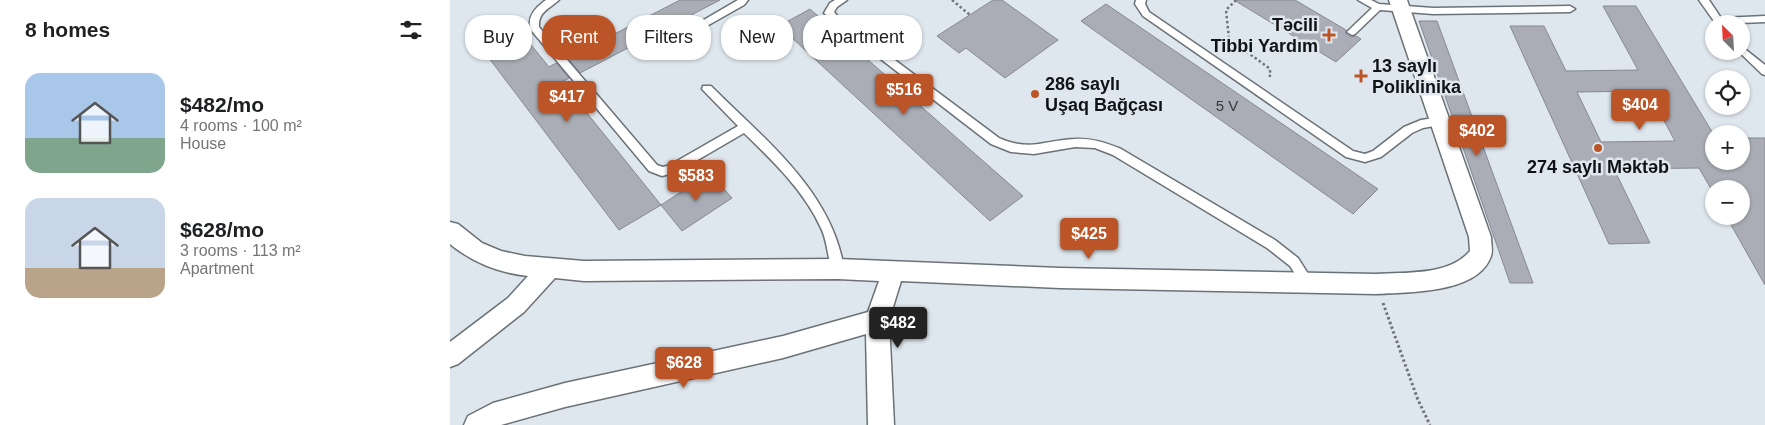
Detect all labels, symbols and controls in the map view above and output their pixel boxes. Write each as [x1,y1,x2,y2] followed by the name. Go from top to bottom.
[465,15,532,60] chip: Buy
[542,15,616,60] chip: Rent
[626,15,711,60] chip: Filters
[721,15,793,60] chip: New
[803,15,922,60] chip: Apartment
[1211,15,1318,56] place label: Təcili Tibbi Yardım
[1705,15,1750,60] north arrow
[1705,15,1750,225] map controls
[397,16,425,44] icon: filters
[25,18,110,41] text: 8 homes
[1322,28,1336,42] marker: Təcili Tibbi Yardım
[1372,56,1462,97] place label: 13 saylı Poliklinika
[1354,69,1368,83] marker: 13 saylı Poliklinika
[1705,70,1750,115] button: locate
[874,74,934,116] pin: $516
[1045,74,1163,115] place label: 286 saylı Uşaq Bağçası
[537,80,597,123] pin: $417
[886,81,922,98] text: $516
[549,88,585,105] text: $417
[1029,88,1041,100] marker: 286 saylı Uşaq Bağçası
[1610,88,1670,131] pin: $404
[65,93,125,153] icon: home
[180,93,264,116] text: $482/mo
[1622,96,1658,113] text: $404
[1216,97,1238,114] house number: 5 V
[1447,114,1507,157] pin: $402
[180,117,302,134] text: 4 rooms · 100 m²
[1459,122,1495,139] text: $402
[1705,125,1750,170] button: +
[180,135,226,152] text: House
[1592,142,1604,154] marker: 274 saylı Məktəb
[1527,157,1669,177] place label: 274 saylı Məktəb
[666,160,726,202] pin: $583
[678,167,714,184] text: $583
[1705,180,1750,225] button: −
[65,218,125,278] icon: home
[180,218,264,241] text: $628/mo
[1059,218,1119,260] pin: $425
[1071,225,1107,242] text: $425
[180,242,301,259] text: 3 rooms · 113 m²
[180,260,254,277] text: Apartment
[868,306,928,349] pin: $482
[880,314,916,331] text: $482
[654,346,714,389] pin: $628
[666,354,702,371] text: $628

